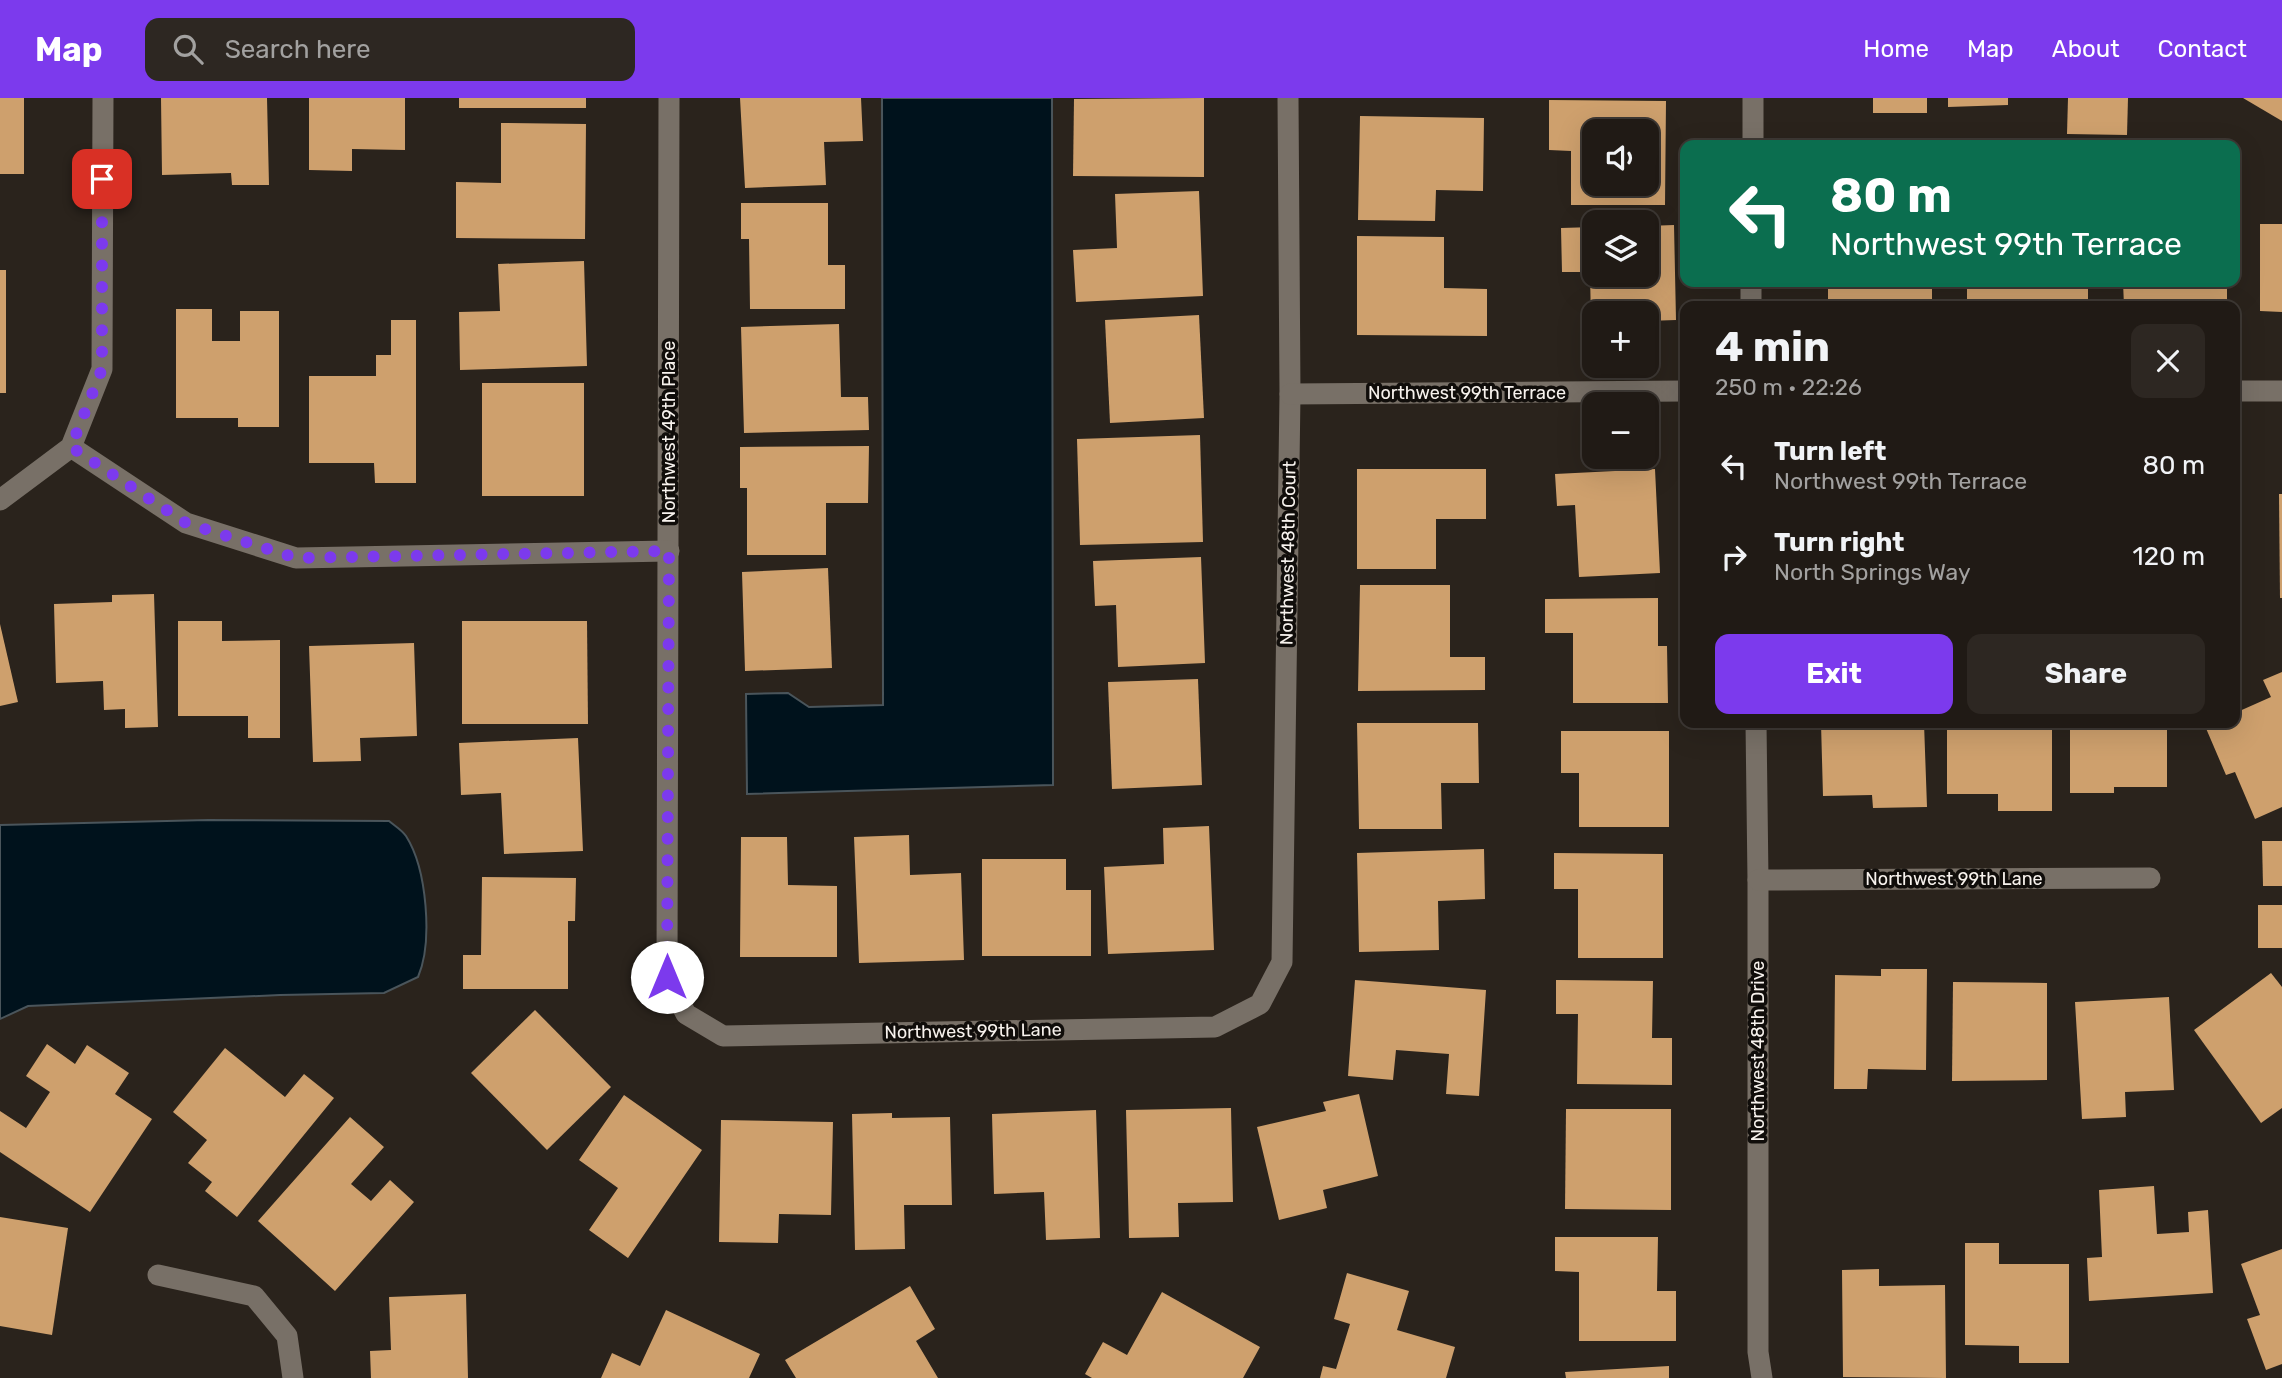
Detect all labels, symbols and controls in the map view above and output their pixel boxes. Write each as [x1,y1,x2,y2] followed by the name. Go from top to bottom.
[145,18,635,81] search box
[35,30,103,69] text: Map
[169,30,207,68] icon: search
[225,34,370,65] text: Search here
[1863,35,1929,63] text: Home
[1967,35,2014,63] text: Map
[2052,35,2120,63] text: About
[2158,35,2247,63] text: Contact
[1582,119,1659,469] map controls
[1582,119,1659,196] button: sound
[72,149,132,209] pin
[83,160,121,198] icon: arrive
[1830,166,1952,224] text: 80 m
[1715,168,1806,259] icon: left
[1582,210,1659,287] button: layers
[1830,225,2182,263] text: Northwest 99th Terrace
[1582,301,1659,378] button: +
[1715,322,1830,372] text: 4 min
[2131,324,2205,398] button: close
[658,341,680,523] street label: Northwest 49th Place
[1715,373,1862,401] text: 250 m · 22:26
[1368,382,1566,404] street label: Northwest 99th Terrace
[1582,392,1659,469] button: −
[1774,436,1886,467] text: Turn left
[1715,447,1753,485] icon: left
[2142,450,2205,481] text: 80 m
[1275,461,1301,645] street label: Northwest 48th Court
[1774,467,2027,495] text: Northwest 99th Terrace
[1774,527,1904,558] text: Turn right
[1715,538,1753,576] icon: right
[2133,541,2205,572] text: 120 m
[1774,558,1971,586] text: North Springs Way
[1715,634,1953,714] button: Exit
[1967,634,2205,714] button: Share
[1865,868,2043,890] street label: Northwest 99th Lane
[630,940,704,1014] position arrow
[1747,961,1769,1141] street label: Northwest 48th Drive
[884,1018,1062,1044] street label: Northwest 99th Lane

